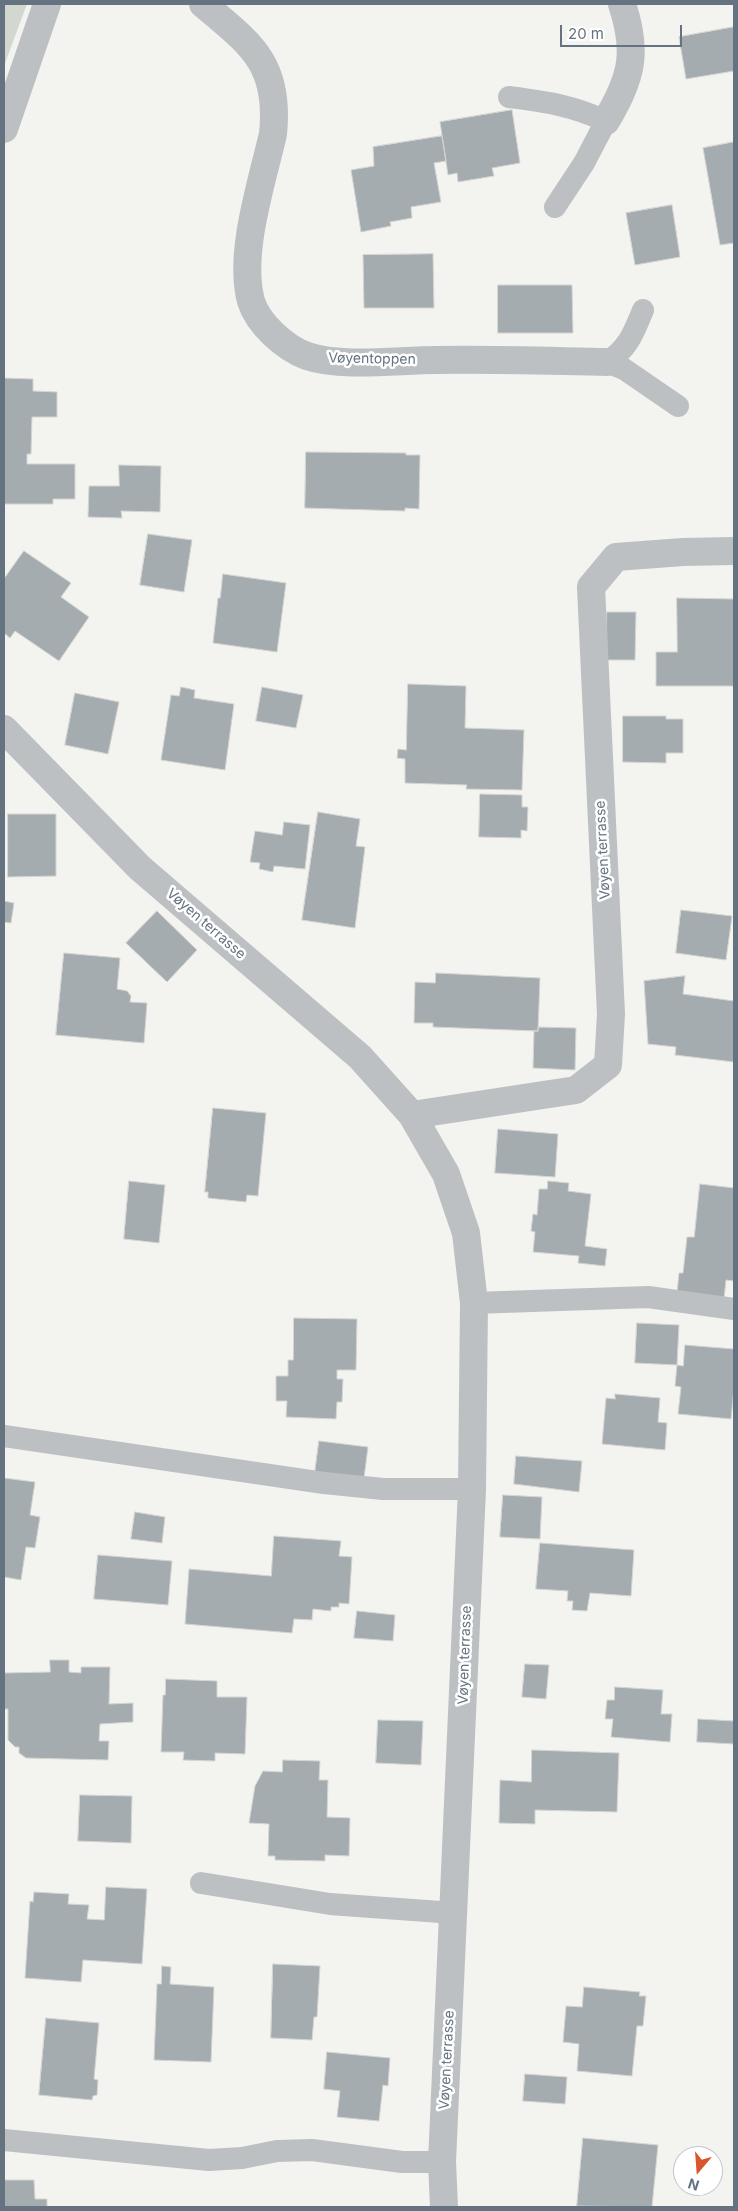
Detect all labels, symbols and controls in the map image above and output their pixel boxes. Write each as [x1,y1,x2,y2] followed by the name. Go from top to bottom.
[563,15,686,47] scale bar
[568,24,604,43] text: 20 m
[328,350,416,368] street label: Vøyentoppen
[592,800,614,900] street label: Vøyen terrasse
[163,885,249,963] street label: Vøyen terrasse
[455,1605,475,1705] street label: Vøyen terrasse
[436,2010,458,2110] street label: Vøyen terrasse
[673,2146,723,2196] north arrow
[686,2175,701,2195] text: N

